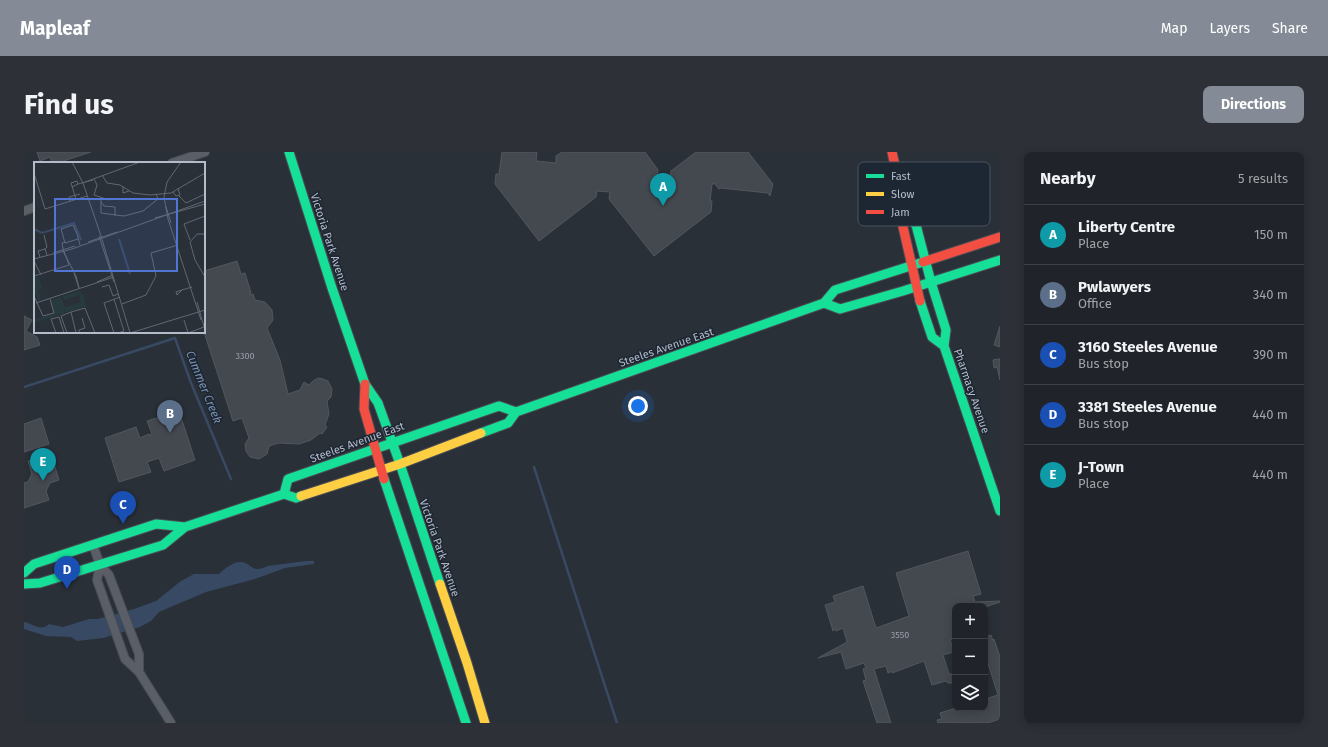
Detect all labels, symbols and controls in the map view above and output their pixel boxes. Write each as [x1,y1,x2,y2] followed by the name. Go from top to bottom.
[20,17,90,40] text: Mapleaf
[1161,20,1187,37] text: Map
[1209,20,1250,37] text: Layers
[1272,20,1308,37] text: Share
[1203,86,1304,123] button: Directions
[24,88,114,121] text: Find us
[34,162,205,333] inset map
[858,162,990,226] legend
[1040,168,1095,189] text: Nearby
[891,170,911,183] text: Fast
[1238,171,1288,186] text: 5 results
[650,173,676,206] pin: A
[891,188,915,201] text: Slow
[308,192,351,293] street label: Victoria Park Avenue
[891,206,910,219] text: Jam
[1078,218,1175,236] text: Liberty Centre
[1049,227,1057,242] text: A
[1254,227,1288,242] text: 150 m
[1078,236,1109,251] text: Place
[1078,278,1151,296] text: Pwlawyers
[1049,287,1057,302] text: B
[1253,287,1288,302] text: 340 m
[1078,296,1112,311] text: Office
[617,325,715,370] street label: Steeles Avenue East
[1078,338,1218,356] text: 3160 Steeles Avenue
[951,347,992,435] street label: Pharmacy Avenue
[1049,347,1057,362] text: C
[1253,347,1288,362] text: 390 m
[183,349,225,426] water label: Cummer Creek
[235,351,255,361] house number: 3300
[1078,356,1129,371] text: Bus stop
[628,396,648,416] your location
[1078,398,1217,416] text: 3381 Steeles Avenue
[157,400,183,433] pin: B
[1049,407,1057,422] text: D
[1252,407,1288,422] text: 440 m
[1078,416,1129,431] text: Bus stop
[308,419,406,466] street label: Steeles Avenue East
[30,448,56,481] pin: E
[1078,458,1124,476] text: J-Town
[1050,467,1056,482] text: E
[1252,467,1288,482] text: 440 m
[1078,476,1109,491] text: Place
[110,491,136,524] pin: C
[417,498,462,599] street label: Victoria Park Avenue
[54,556,80,589] pin: D
[952,603,988,711] map controls
[952,603,988,639] button: +
[891,630,909,640] house number: 3550
[952,639,988,675] button: −
[952,675,988,711] button: layers

